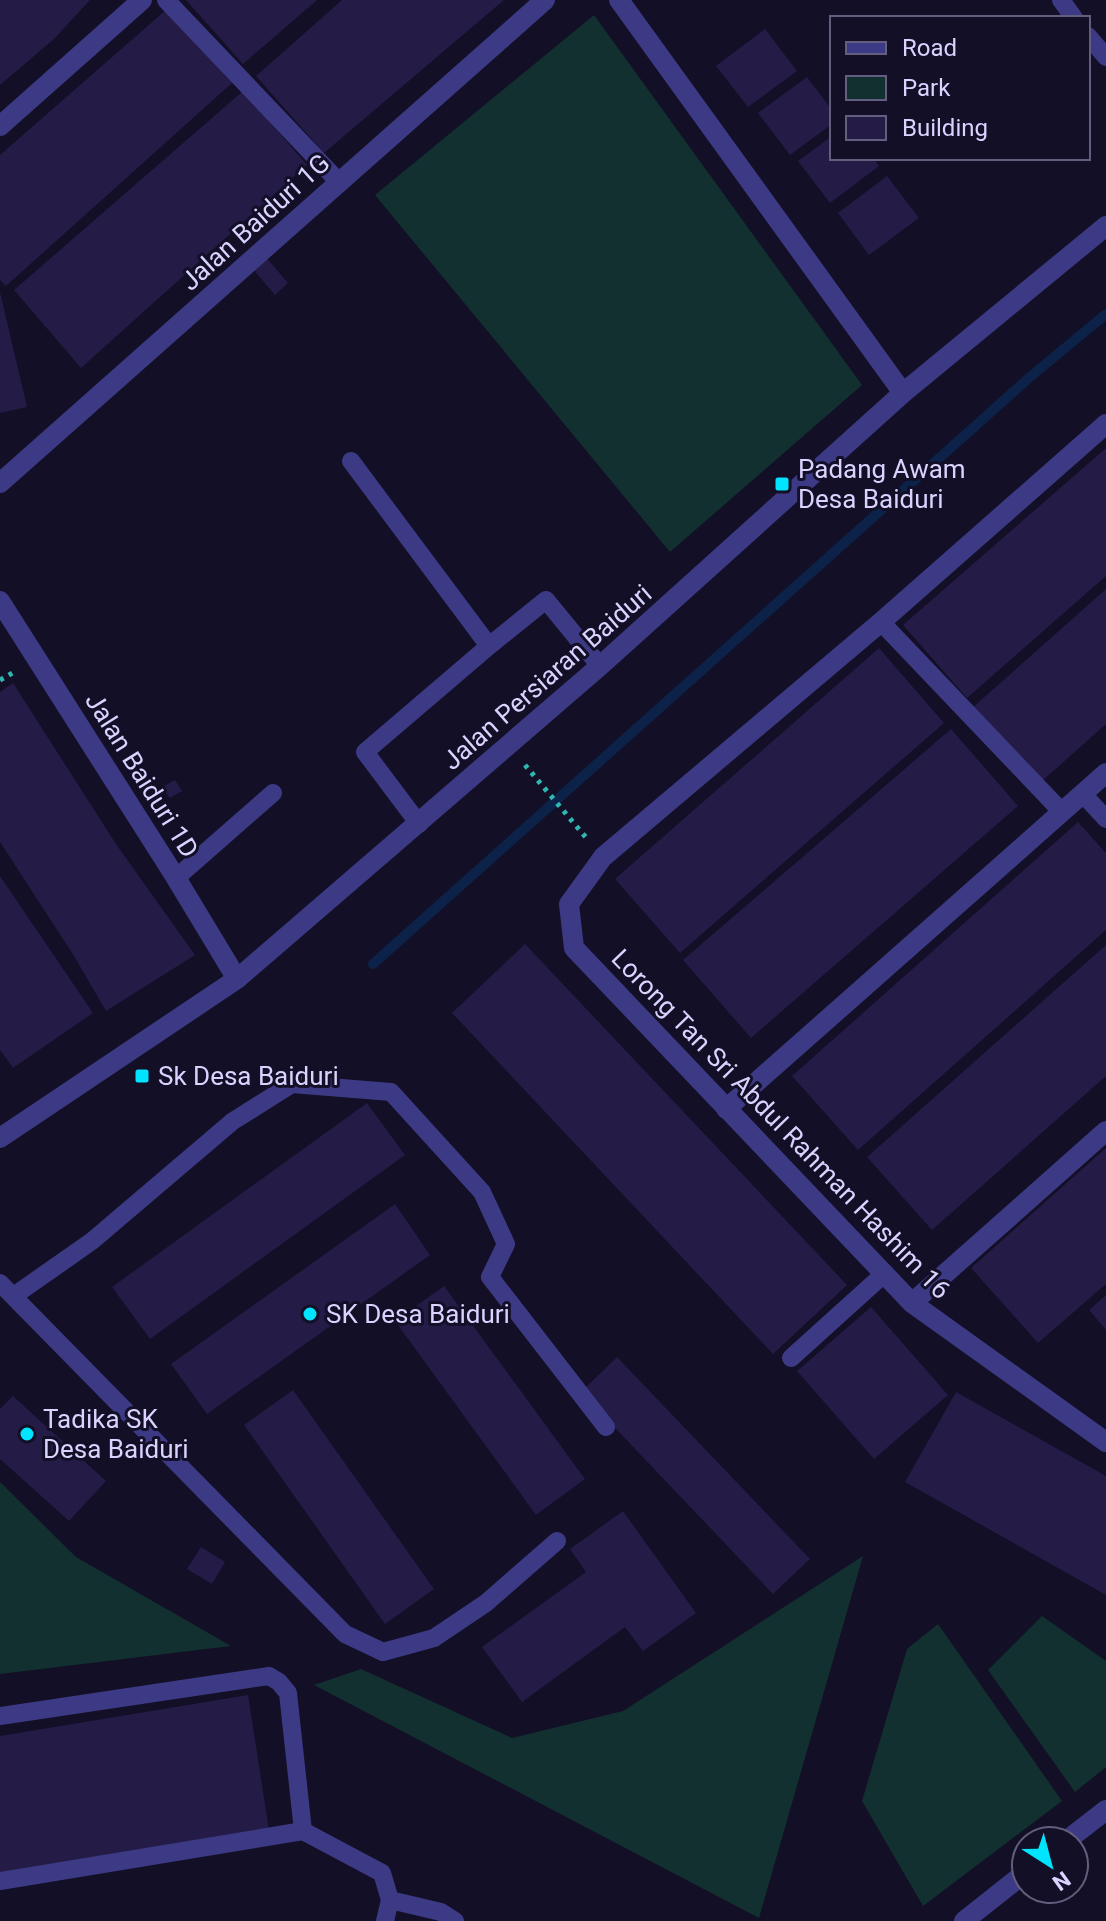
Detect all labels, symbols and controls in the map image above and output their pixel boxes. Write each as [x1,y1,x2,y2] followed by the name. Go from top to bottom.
[830,16,1090,160] legend
[902,34,957,62] text: Road
[902,74,951,102] text: Park
[902,114,988,142] text: Building
[175,148,335,296] street label: Jalan Baiduri 1G
[798,454,966,514] place label: Padang Awam Desa Baiduri
[773,475,791,493] marker: Padang Awam Desa Baiduri
[437,578,657,776] street label: Jalan Persiaran Baiduri
[79,687,205,863] street label: Jalan Baiduri 1D
[606,943,956,1305] street label: Lorong Tan Sri Abdul Rahman Hashim 16
[158,1061,339,1091] place label: Sk Desa Baiduri
[133,1067,151,1085] marker: Sk Desa Baiduri
[326,1299,510,1329] place label: SK Desa Baiduri
[301,1305,319,1323] marker: SK Desa Baiduri
[43,1404,189,1464] place label: Tadika SK Desa Baiduri
[18,1425,36,1443] marker: Tadika SK Desa Baiduri
[1010,1825,1090,1905] north arrow
[1048,1866,1075,1895] text: N

